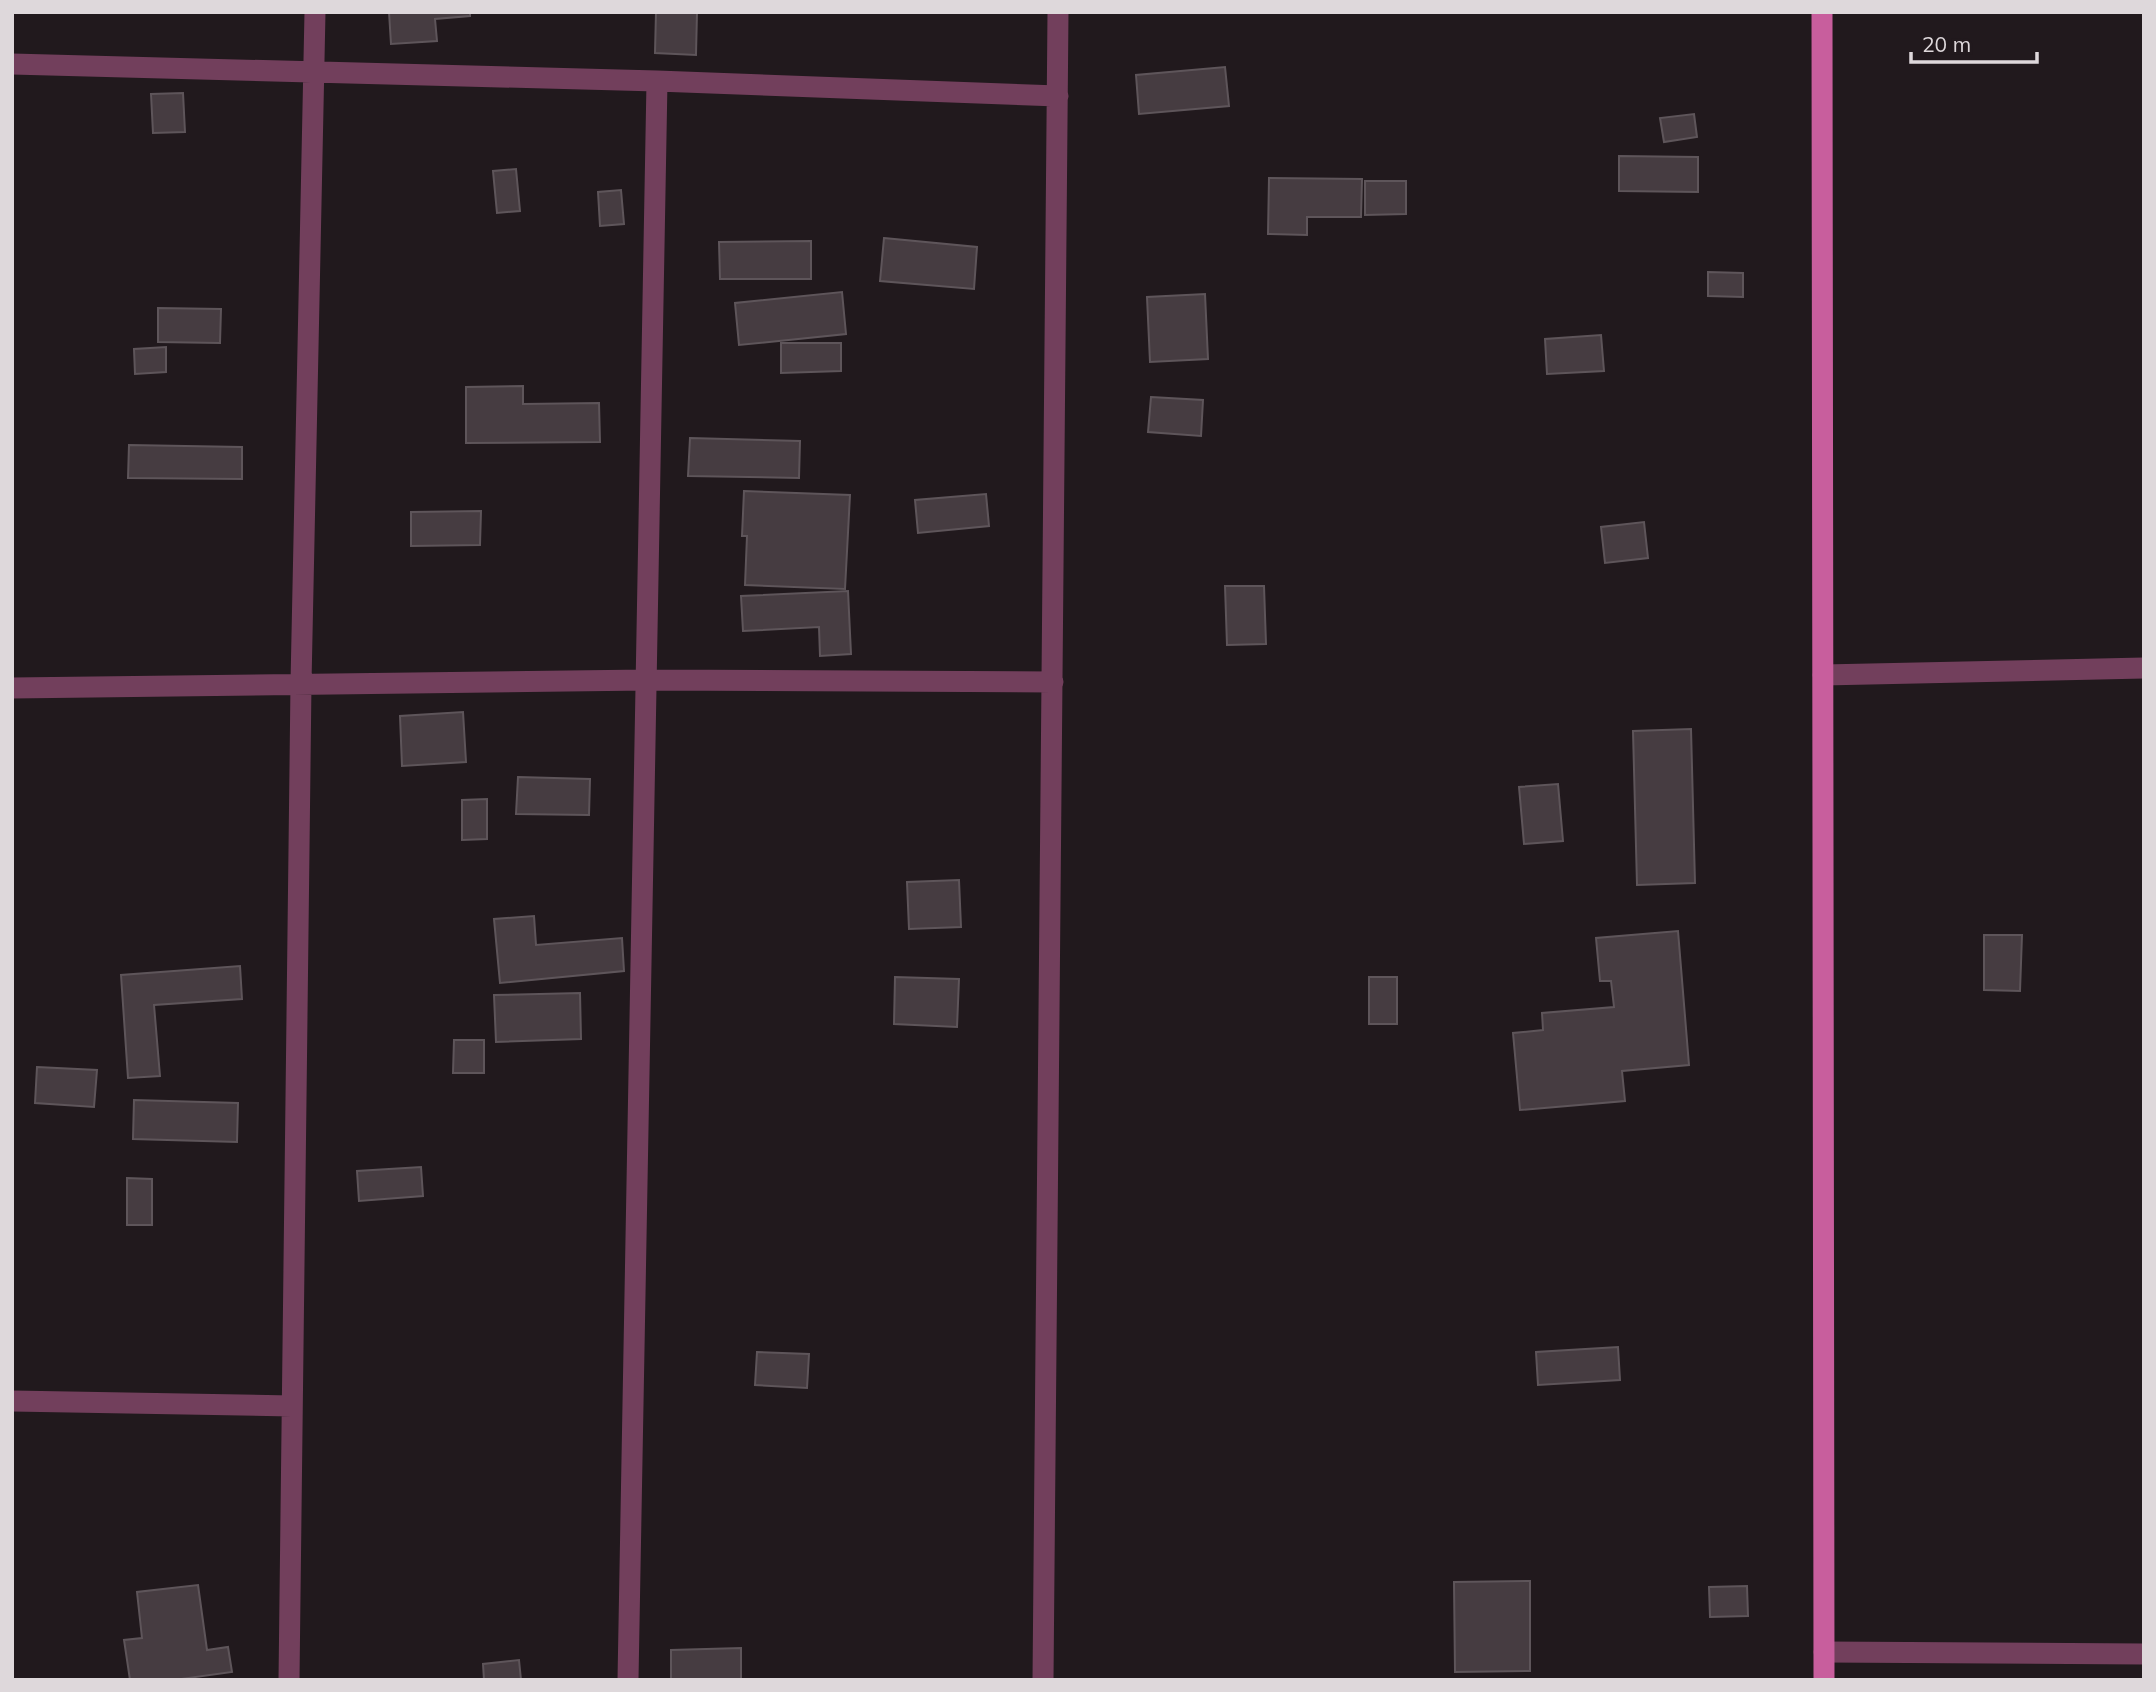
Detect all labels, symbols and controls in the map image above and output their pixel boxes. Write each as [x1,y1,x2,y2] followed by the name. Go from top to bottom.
[1911,21,2037,65] scale bar
[1922,31,1971,57] text: 20 m

